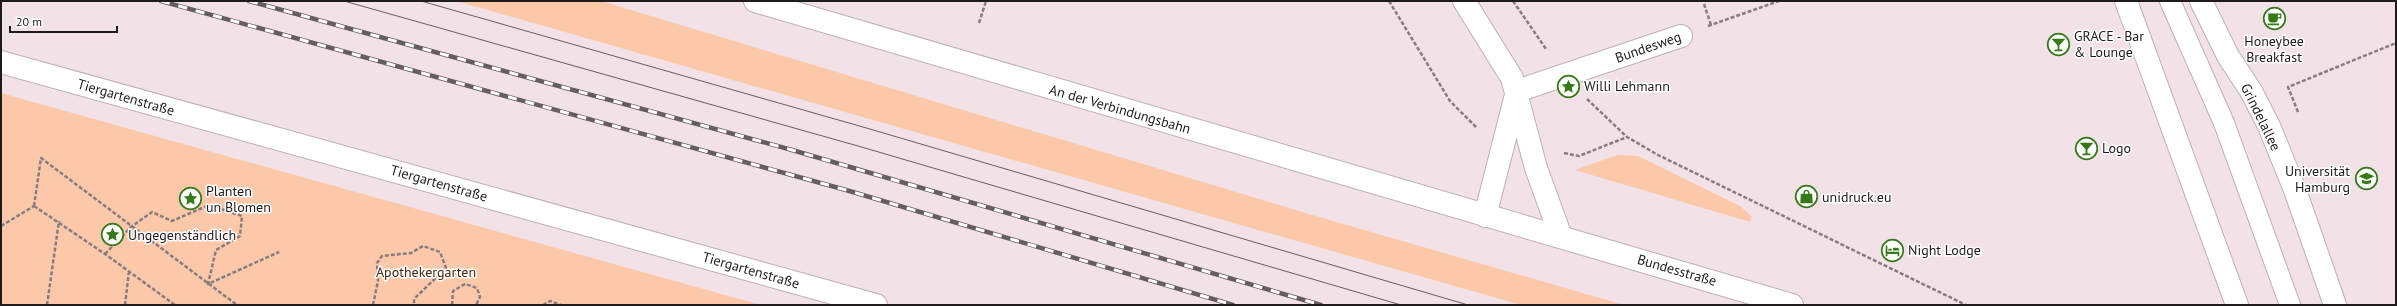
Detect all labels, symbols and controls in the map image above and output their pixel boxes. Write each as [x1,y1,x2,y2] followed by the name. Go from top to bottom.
[2261,6,2287,32] cafe icon: Honeybee Breakfast
[10,8,117,34] scale bar
[16,14,42,29] text: 20 m
[1613,27,1683,67] street label: Bundesweg
[2074,27,2144,61] place label: GRACE - Bar & Lounge
[2046,31,2072,57] bar icon: GRACE - Bar & Lounge
[2244,32,2304,66] place label: Honeybee Breakfast
[1555,73,1581,99] place icon: Willi Lehmann
[75,75,177,119] street label: Tiergartenstraße
[1584,77,1670,95] place label: Willi Lehmann
[1047,80,1193,138] street label: An der Verbindungsbahn
[2237,80,2285,154] street label: Grindelallee
[2073,135,2099,161] bar icon: Logo
[2102,139,2131,157] place label: Logo
[388,161,490,205] street label: Tiergartenstraße
[2285,162,2350,196] place label: Universität Hamburg
[2353,166,2379,192] school or university icon: Universität Hamburg
[206,182,271,216] place label: Planten un Blomen
[1794,184,1820,210] shop icon: unidruck.eu
[178,186,204,212] place icon: Planten un Blomen
[1822,188,1891,206] place label: unidruck.eu
[99,222,125,248] place icon: Ungegenständlich
[128,226,236,244] place label: Ungegenständlich
[1880,237,1906,263] hotel icon: Night Lodge
[1908,241,1981,259] place label: Night Lodge
[700,248,802,292] street label: Tiergartenstraße
[1635,250,1719,290] street label: Bundesstraße
[376,263,476,281] park label: Apothekergarten

